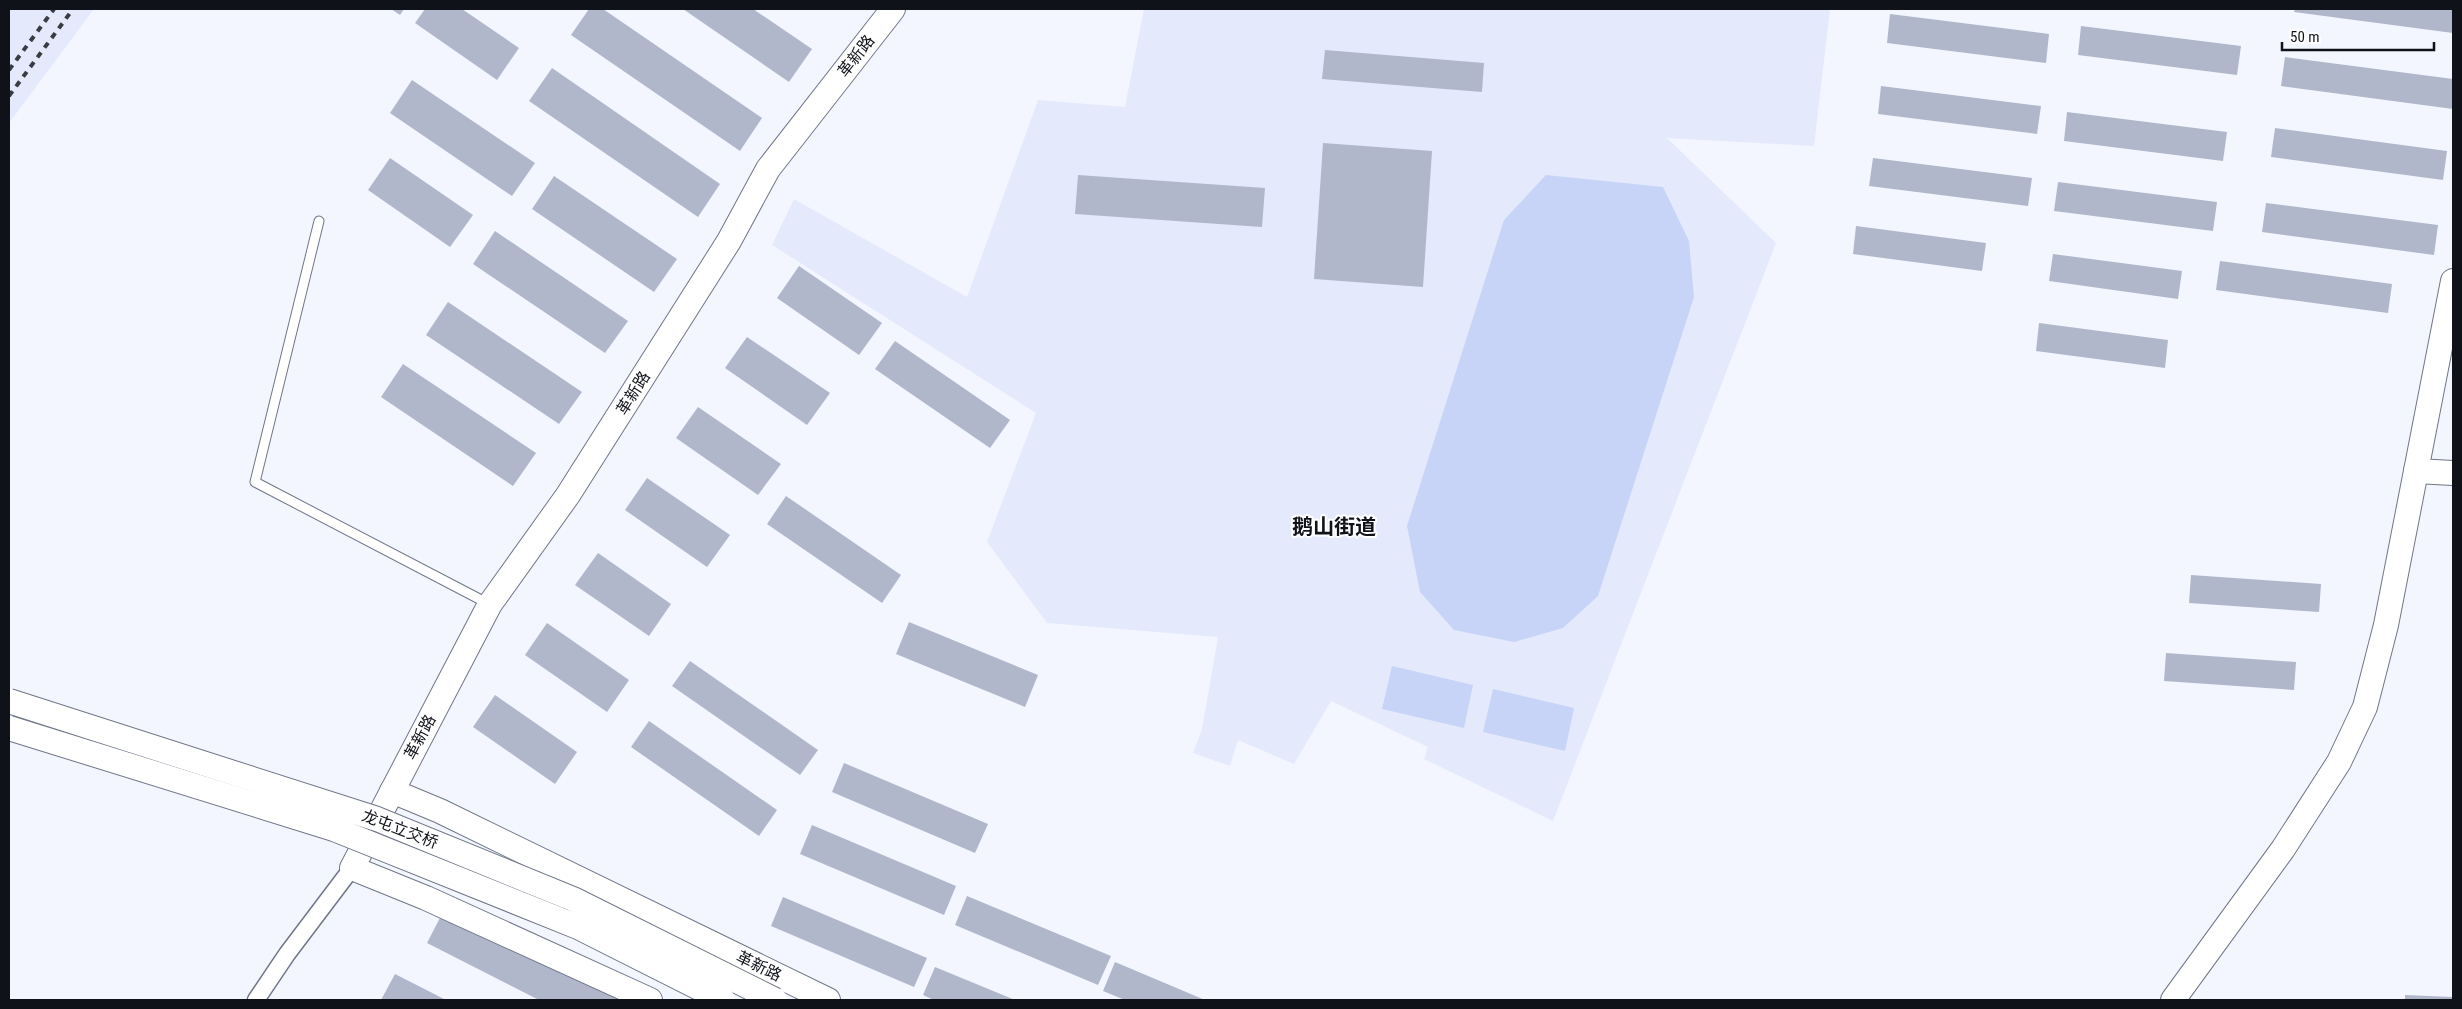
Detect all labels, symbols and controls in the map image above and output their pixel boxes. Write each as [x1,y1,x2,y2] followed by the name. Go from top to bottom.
[2282,20,2434,52] scale bar
[2290,28,2320,46] text: 50 m
[834,31,878,81] street label: 革新路
[612,368,654,418] street label: 革新路
[1292,515,1376,539] district label: 鹅山街道
[400,711,440,763] street label: 革新路
[359,806,441,852] street label: 龙屯立交桥
[733,947,785,985] street label: 革新路

